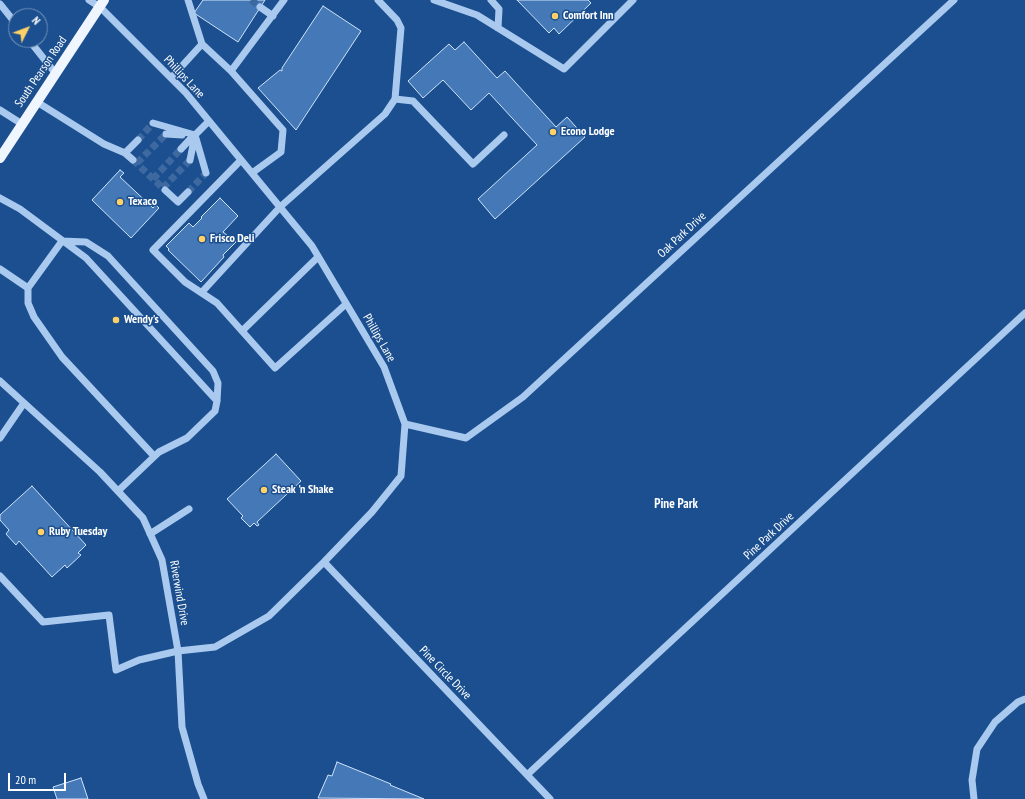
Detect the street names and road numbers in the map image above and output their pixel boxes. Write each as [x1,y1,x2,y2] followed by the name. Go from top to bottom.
[12,34,70,110] street label: South Pearson Road
[161,53,207,101] street label: Phillips Lane
[655,209,709,261] street label: Oak Park Drive
[359,311,399,365] street label: Phillips Lane
[741,509,797,563] street label: Pine Park Drive
[166,559,192,627] street label: Riverwind Drive
[416,643,474,703] street label: Pine Circle Drive

